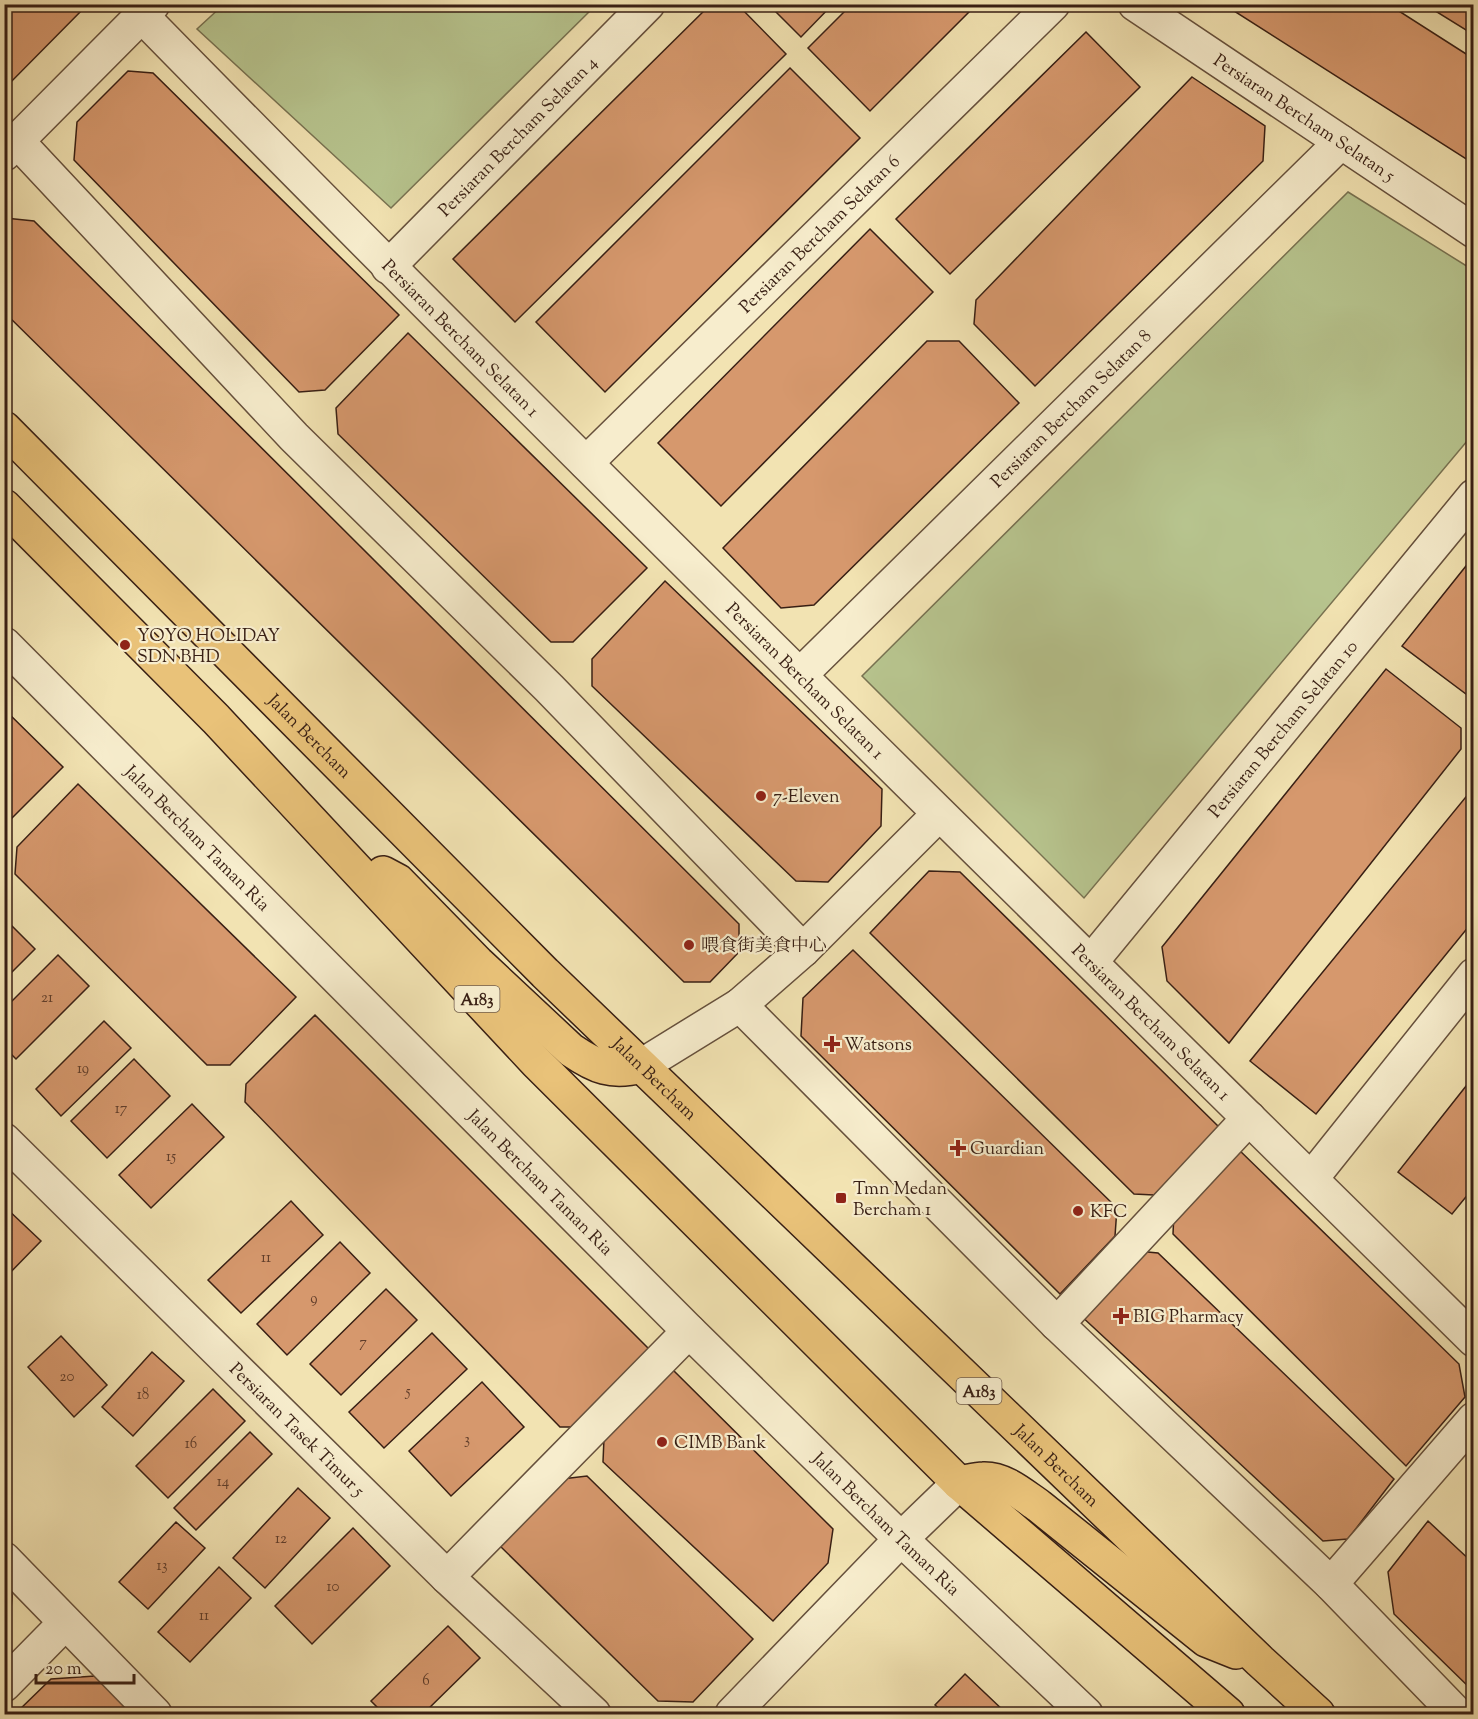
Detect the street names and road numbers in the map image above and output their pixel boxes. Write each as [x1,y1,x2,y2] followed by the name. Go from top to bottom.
[1207,49,1399,189] street label: Persiaran Bercham Selatan 5
[433,51,604,224] street label: Persiaran Bercham Selatan 4
[734,150,907,320] street label: Persiaran Bercham Selatan 6
[375,255,544,424] street label: Persiaran Bercham Selatan 1
[986,324,1158,495] street label: Persiaran Bercham Selatan 8
[719,598,889,767] street label: Persiaran Bercham Selatan 1
[1203,636,1365,824] street label: Persiaran Bercham Selatan 10
[260,689,356,786] street label: Jalan Bercham
[117,760,275,918] street label: Jalan Bercham Taman Ria
[1064,939,1235,1108] street label: Persiaran Bercham Selatan 1
[454,986,500,1012] road number: A183
[604,1032,702,1127] street label: Jalan Bercham
[460,1104,618,1263] street label: Jalan Bercham Taman Ria
[222,1358,370,1504] street label: Persiaran Tasek Timur 5
[956,1378,1002,1404] road number: A183
[1006,1419,1104,1514] street label: Jalan Bercham
[804,1447,965,1603] street label: Jalan Bercham Taman Ria

